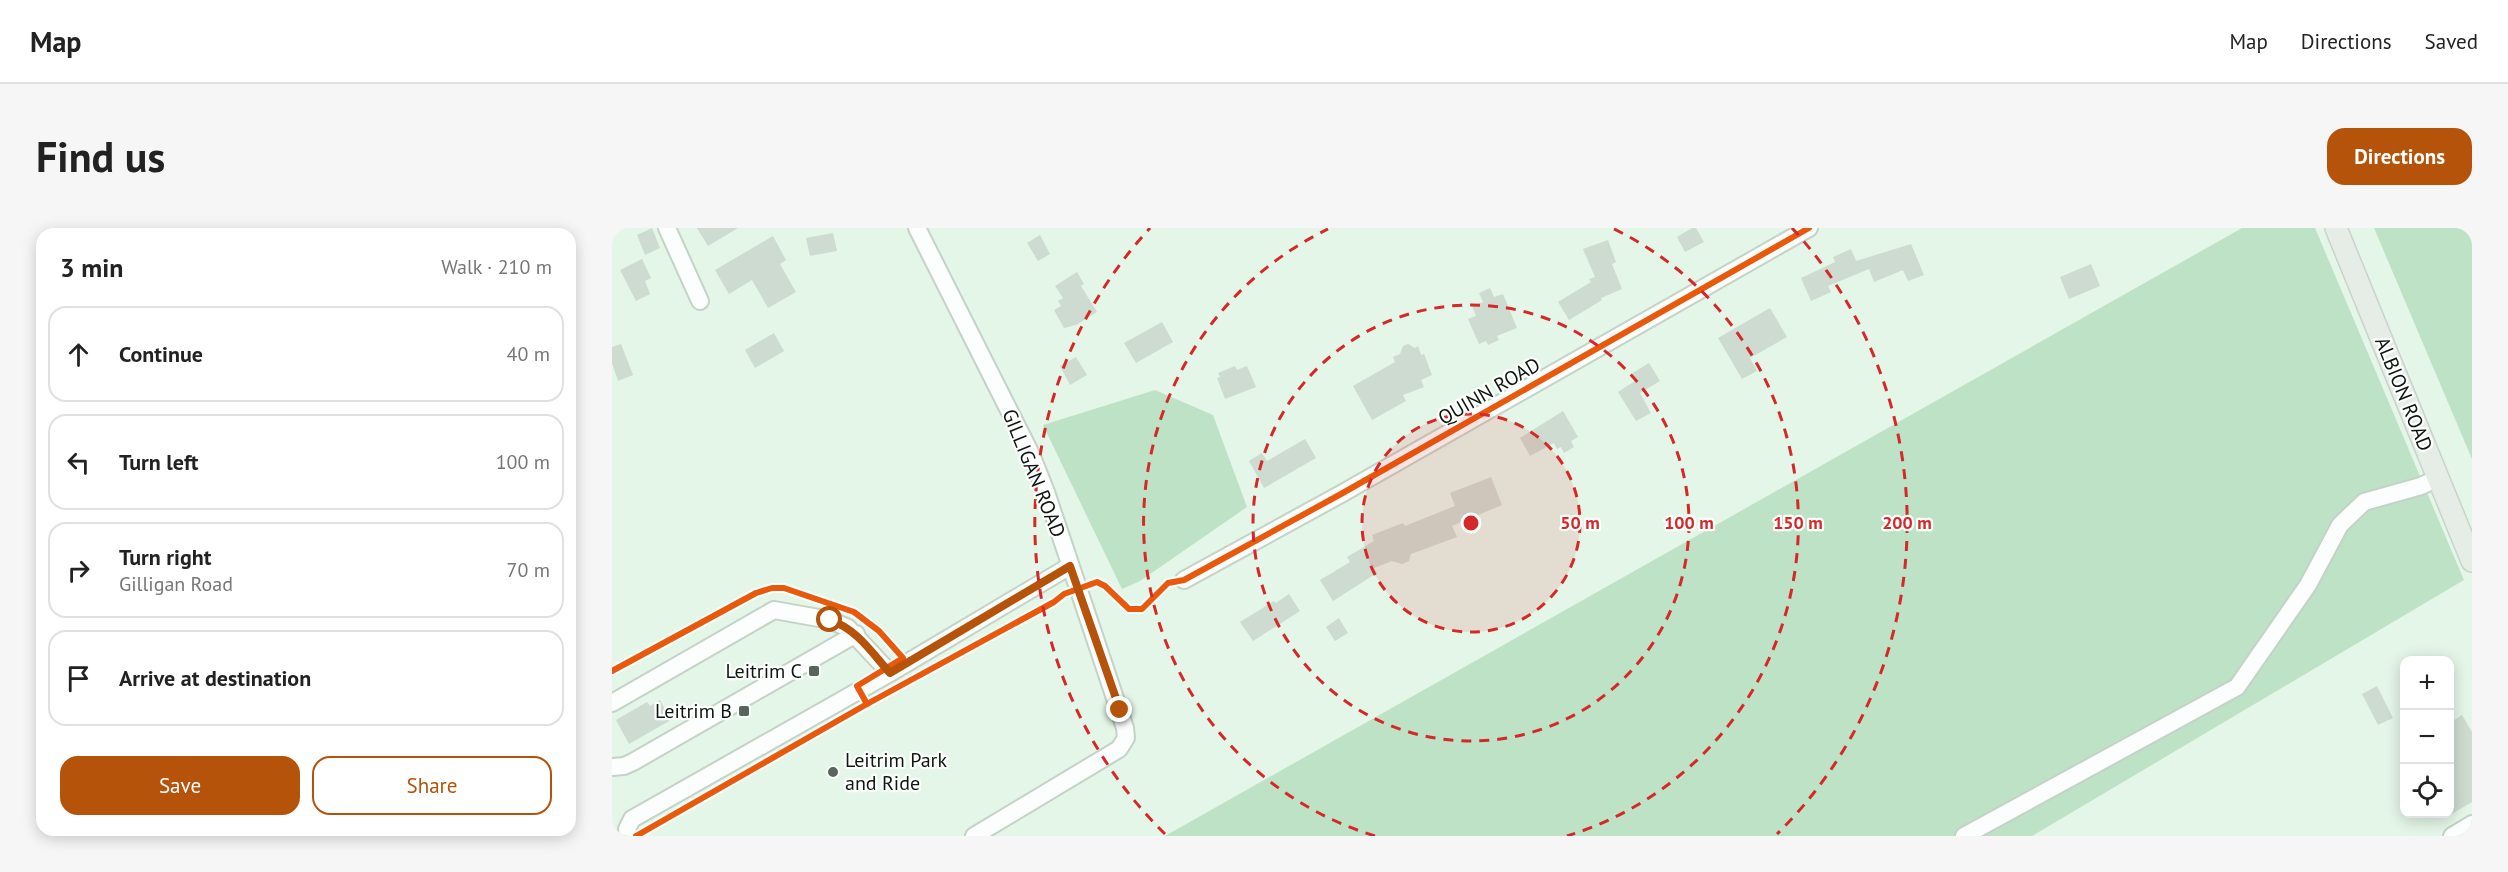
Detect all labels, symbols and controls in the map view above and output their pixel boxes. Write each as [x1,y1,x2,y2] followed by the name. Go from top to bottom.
[30,23,81,60] text: Map
[2229,28,2268,55] text: Map
[2301,28,2392,55] text: Directions
[2425,28,2478,55] text: Saved
[2327,128,2472,185] button: Directions
[36,129,165,184] text: Find us
[60,251,123,284] text: 3 min
[441,254,552,280] text: Walk · 210 m
[2369,333,2439,455] street label: ALBION ROAD
[62,338,95,371] icon: ahead
[119,340,203,368] text: Continue
[507,341,550,367] text: 40 m
[1433,351,1545,431] street label: QUINN ROAD
[996,405,1072,541] street label: GILLIGAN ROAD
[62,446,95,479] icon: left
[119,448,199,476] text: Turn left
[496,449,550,475] text: 100 m
[1560,511,1600,534] text: 50 m
[1664,511,1714,534] text: 100 m
[1773,511,1823,534] text: 150 m
[1882,511,1932,534] text: 200 m
[1461,513,1481,533] centre of rings
[119,543,211,571] text: Turn right
[62,554,95,587] icon: right
[507,557,550,583] text: 70 m
[119,571,233,597] text: Gilligan Road
[816,606,842,632] route start
[2400,656,2454,818] map controls
[2400,656,2454,710] button: +
[725,658,802,684] place label: Leitrim C
[62,662,95,695] icon: arrive
[119,664,311,692] text: Arrive at destination
[807,664,821,678] marker: Leitrim C
[1106,696,1132,722] route end
[655,698,732,724] place label: Leitrim B
[737,704,751,718] marker: Leitrim B
[2400,710,2454,764] button: −
[845,747,947,796] place label: Leitrim Park and Ride
[60,756,300,815] button: Save
[312,756,552,815] button: Share
[2400,764,2454,818] button: locate
[826,765,840,779] marker: Leitrim Park and Ride

